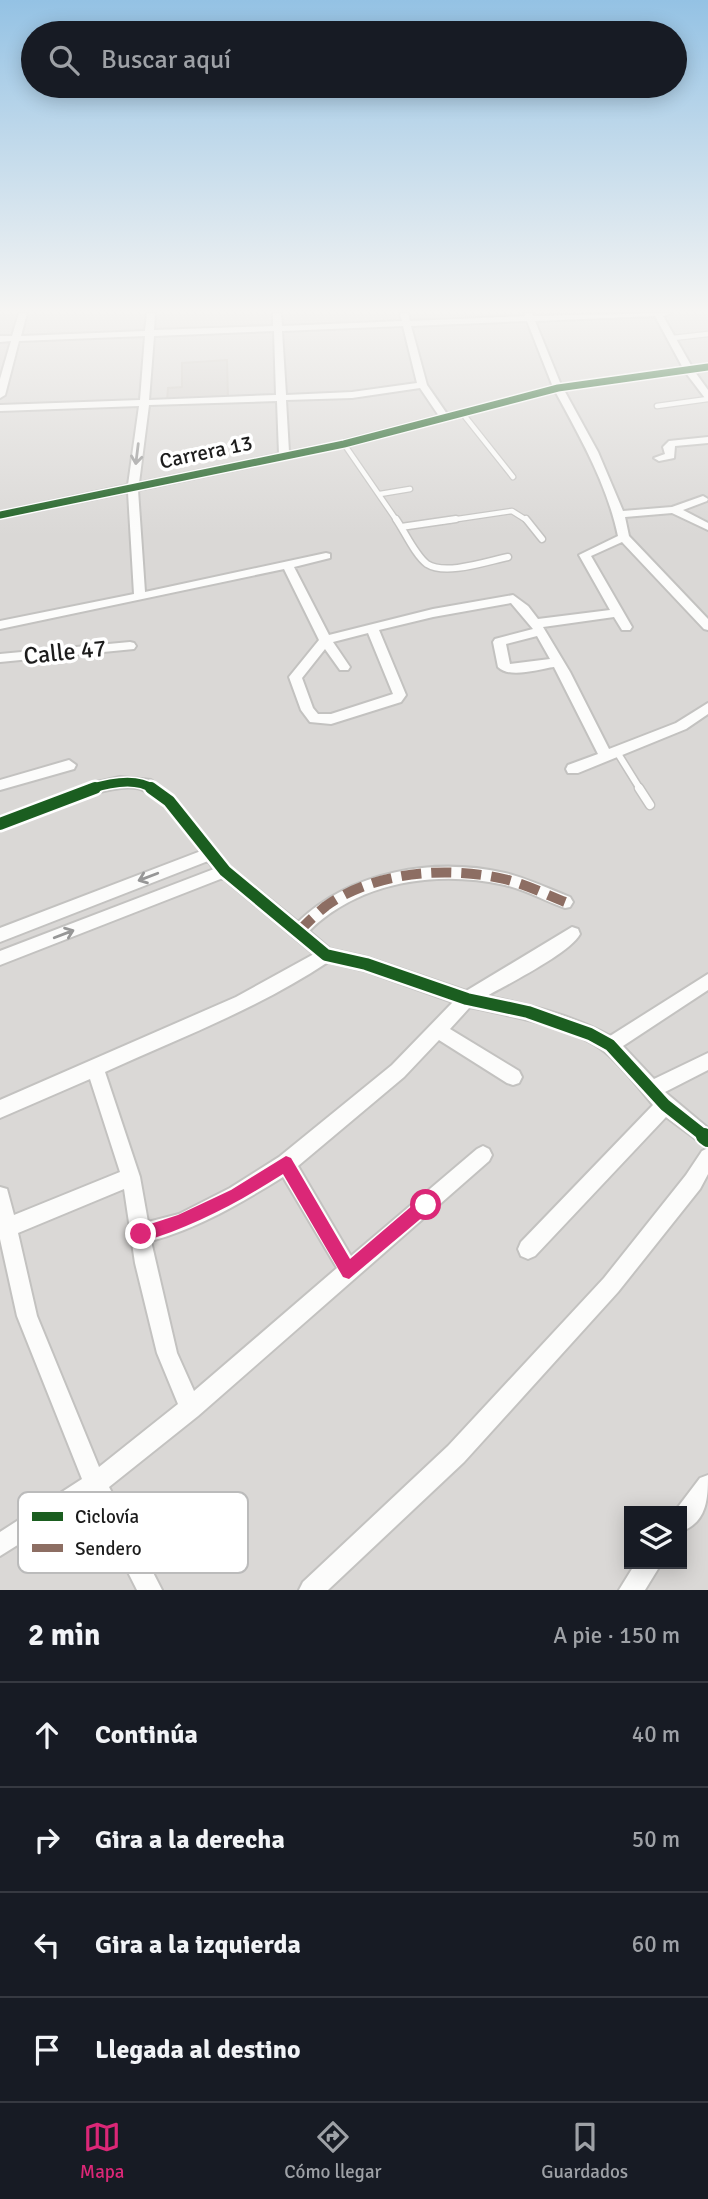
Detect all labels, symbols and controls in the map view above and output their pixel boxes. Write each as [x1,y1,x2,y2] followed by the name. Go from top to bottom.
[21,21,687,98] search box
[45,41,83,79] icon: search
[101,44,231,76] text: Buscar aquí
[157,429,255,475] street label: Carrera 13
[131,442,144,465] one-way arrow
[22,633,108,671] street label: Calle 47
[138,872,159,885] one-way arrow
[52,926,74,939] one-way arrow
[410,1189,441,1220] route start
[125,1218,156,1249] route end
[18,1492,248,1573] legend
[75,1505,139,1529] text: Ciclovía
[624,1506,687,1569] map controls
[624,1506,687,1569] button: layers
[75,1537,142,1561] text: Sendero
[28,1617,100,1654] text: 2 min
[553,1621,680,1650] text: A pie · 150 m
[28,1716,66,1754] icon: ahead
[95,1719,198,1751] text: Continúa
[632,1720,680,1749] text: 40 m
[28,1821,66,1859] icon: right
[95,1824,285,1856] text: Gira a la derecha
[632,1825,680,1854] text: 50 m
[28,1926,66,1964] icon: left
[95,1929,301,1961] text: Gira a la izquierda
[632,1930,680,1959] text: 60 m
[28,2031,66,2069] icon: arrive
[95,2034,301,2066] text: Llegada al destino
[80,2118,125,2184] tab: Mapa
[284,2118,382,2184] tab: Cómo llegar
[541,2118,628,2184] tab: Guardados

